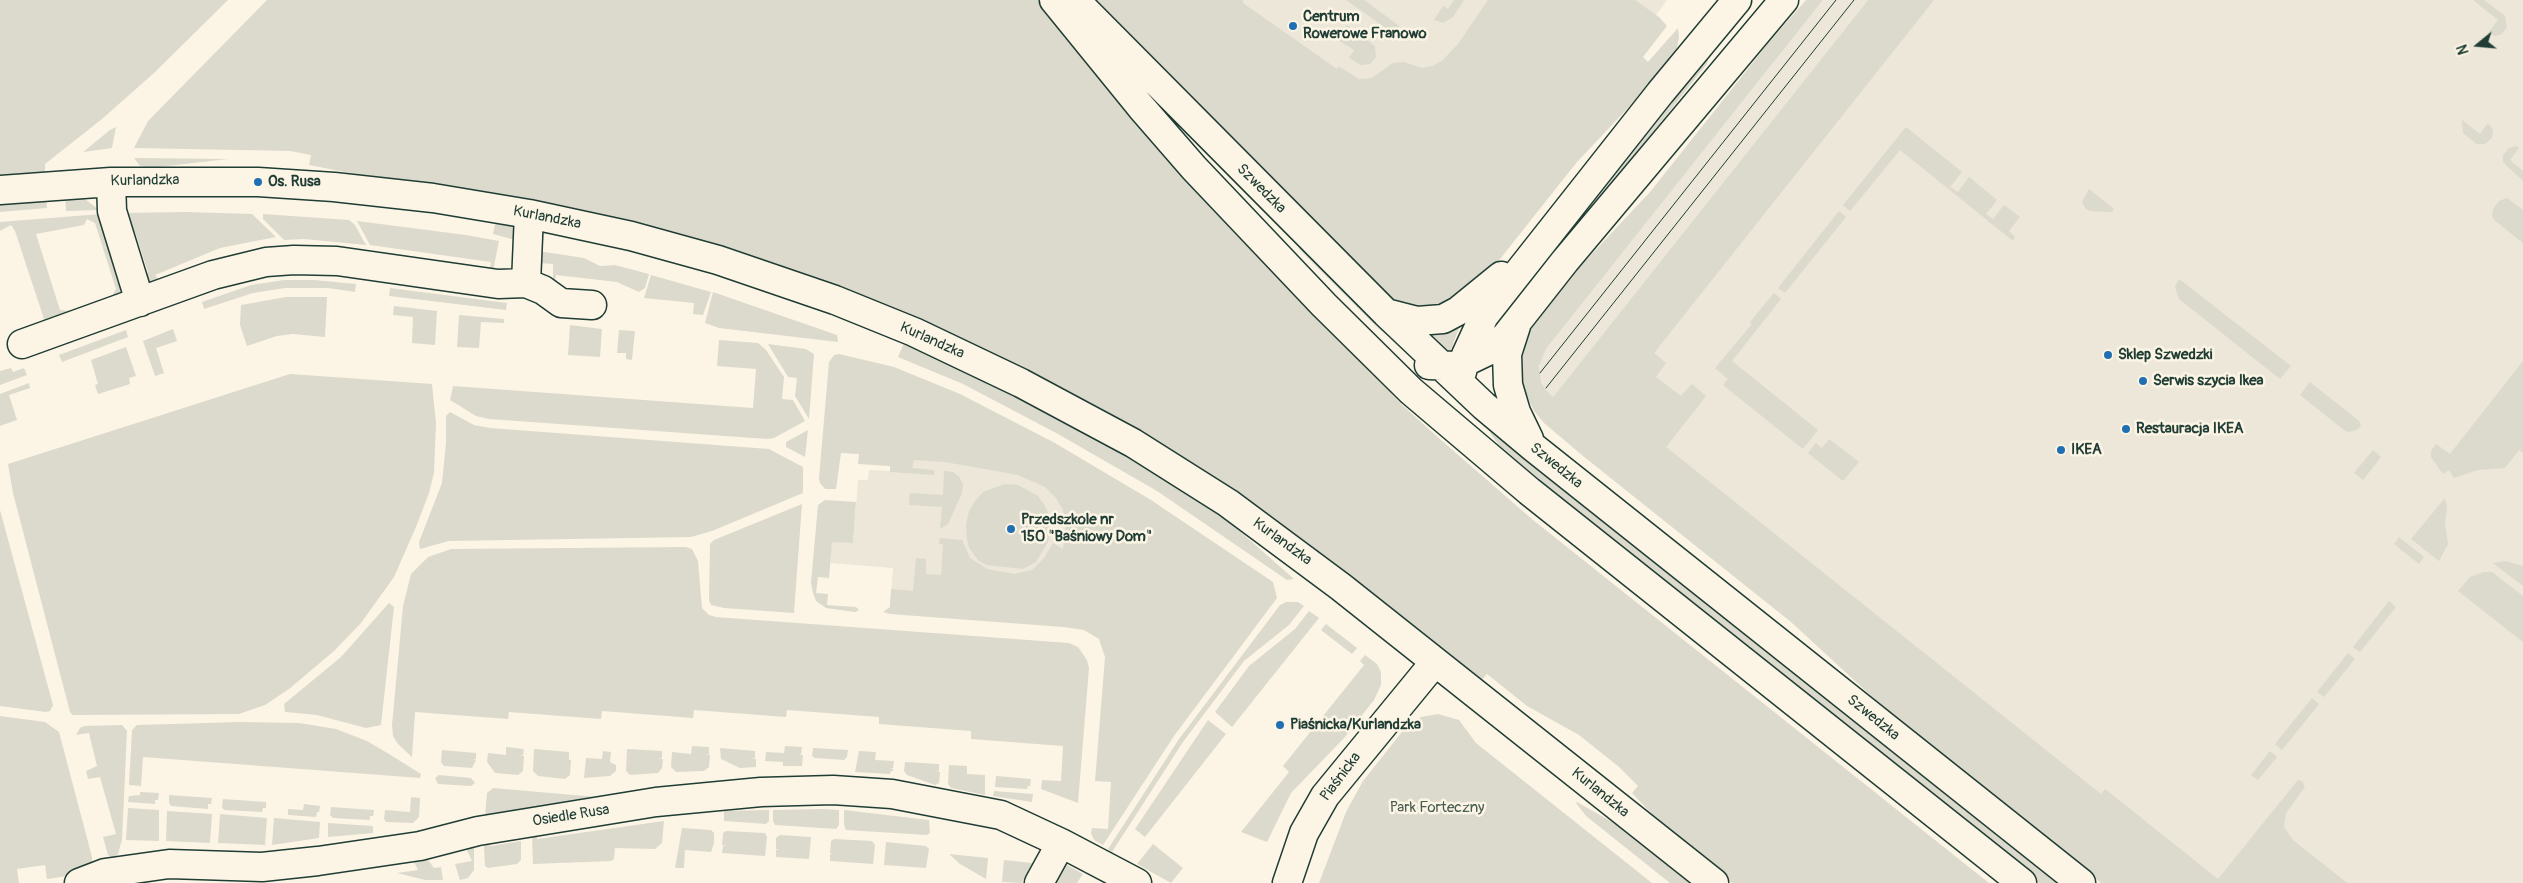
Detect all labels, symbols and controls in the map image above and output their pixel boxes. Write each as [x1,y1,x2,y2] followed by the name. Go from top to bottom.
[1303,8,1427,43] place label: Centrum Rowerowe Franowo
[1287,20,1299,32] marker: Centrum Rowerowe Franowo
[2453,20,2503,70] north arrow
[2454,43,2473,57] text: N
[1233,161,1289,217] street label: Szwedzka
[110,171,180,191] street label: Kurlandzka
[268,173,321,191] place label: Os. Rusa
[252,176,264,188] marker: Os. Rusa
[511,203,583,233] street label: Kurlandzka
[897,319,967,363] street label: Kurlandzka
[2118,346,2212,364] place label: Sklep Szwedzki
[2102,349,2114,361] marker: Sklep Szwedzki
[2153,372,2264,390] place label: Serwis szycia Ikea
[2137,375,2149,387] marker: Serwis szycia Ikea
[2136,420,2243,438] place label: Restauracja IKEA
[2120,423,2132,435] marker: Restauracja IKEA
[1526,439,1586,493] street label: Szwedzka
[2071,441,2102,459] place label: IKEA
[2055,444,2067,456] marker: IKEA
[1021,511,1152,546] place label: Przedszkole nr 150 "Baśniowy Dom"
[1249,514,1315,570] street label: Kurlandzka
[1005,523,1017,535] marker: Przedszkole nr 150 "Baśniowy Dom"
[1843,691,1903,745] street label: Szwedzka
[1290,716,1421,734] place label: Piaśnicka/Kurlandzka
[1274,719,1286,731] marker: Piaśnicka/Kurlandzka
[1317,749,1365,805] street label: Piaśnicka
[1568,764,1632,822] street label: Kurlandzka
[1390,799,1484,817] park label: Park Forteczny
[531,801,611,831] street label: Osiedle Rusa

